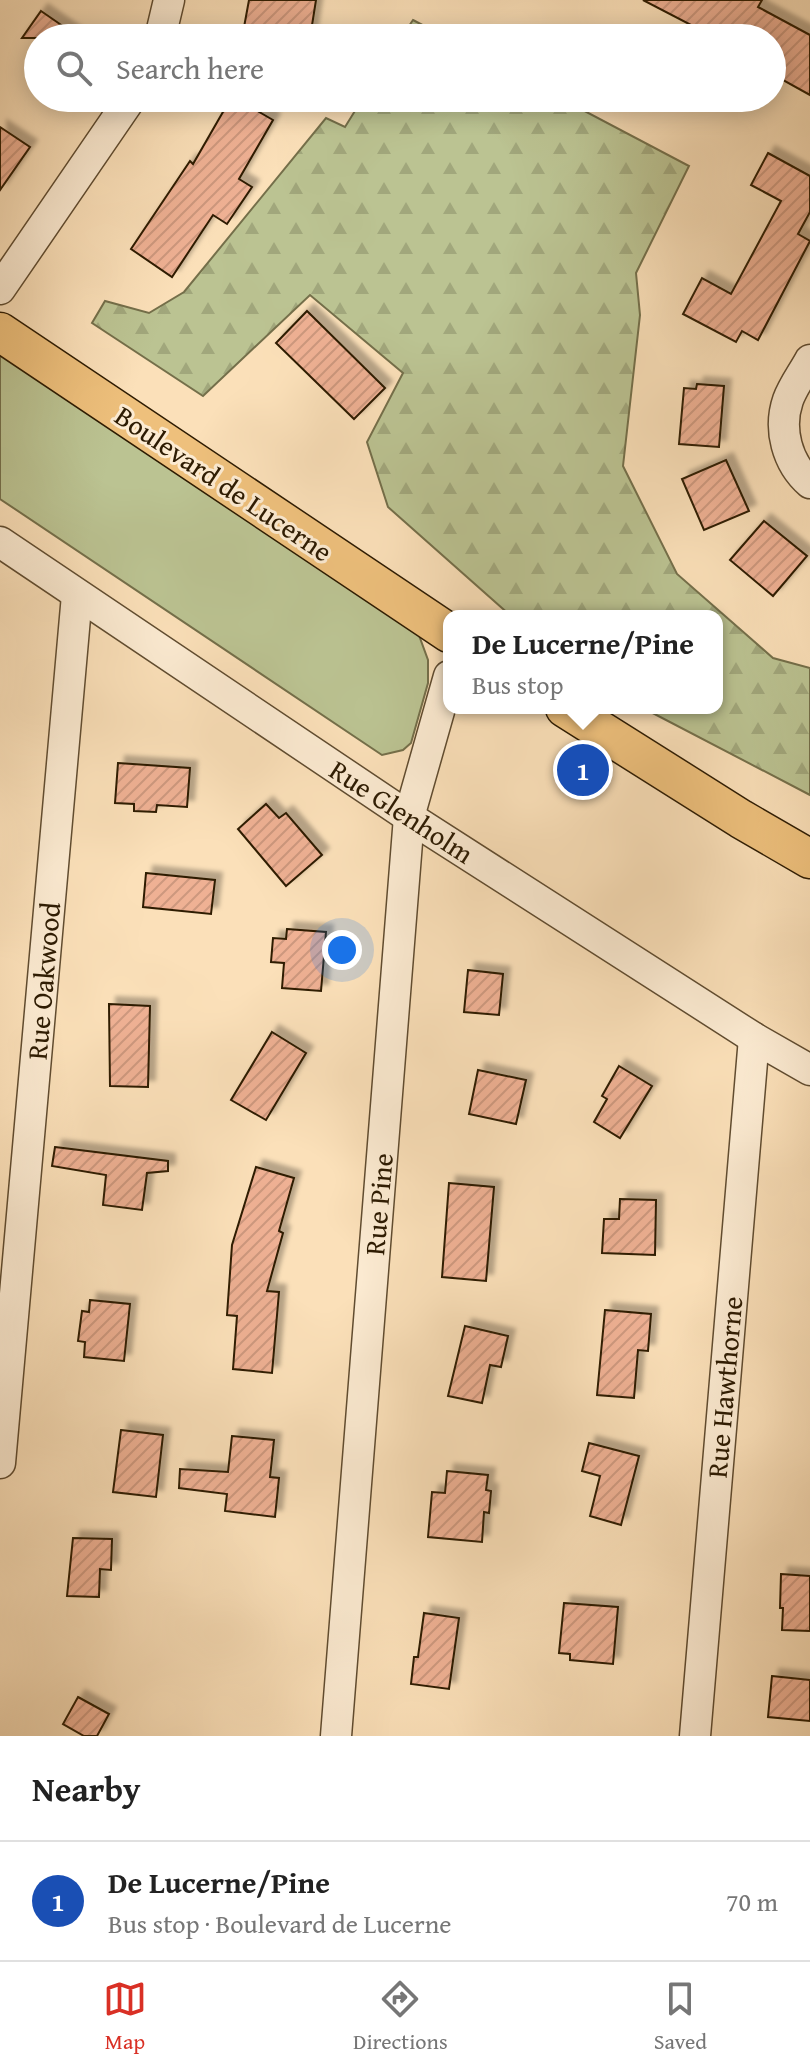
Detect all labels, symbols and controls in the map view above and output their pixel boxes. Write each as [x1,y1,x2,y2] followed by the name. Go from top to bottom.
[24,24,786,112] search box
[52,46,96,90] icon: search
[116,46,264,90] text: Search here
[107,395,341,571] street label: Boulevard de Lucerne
[443,610,723,714] popup
[472,621,694,665] text: De Lucerne/Pine
[472,665,564,704] text: Bus stop
[557,740,609,800] pin: 1
[322,749,482,873] street label: Rue Glenholm
[16,900,70,1061] street label: Rue Oakwood
[322,930,362,970] your location
[353,1151,403,1257] street label: Rue Pine
[696,1294,752,1480] street label: Rue Hawthorne
[32,1764,141,1813] text: Nearby
[108,1860,330,1904] text: De Lucerne/Pine
[51,1882,65,1921] text: 1
[726,1882,778,1921] text: 70 m
[108,1904,452,1943] text: Bus stop · Boulevard de Lucerne
[103,1977,147,2057] tab: Map
[353,1977,448,2057] tab: Directions
[654,1977,707,2057] tab: Saved

